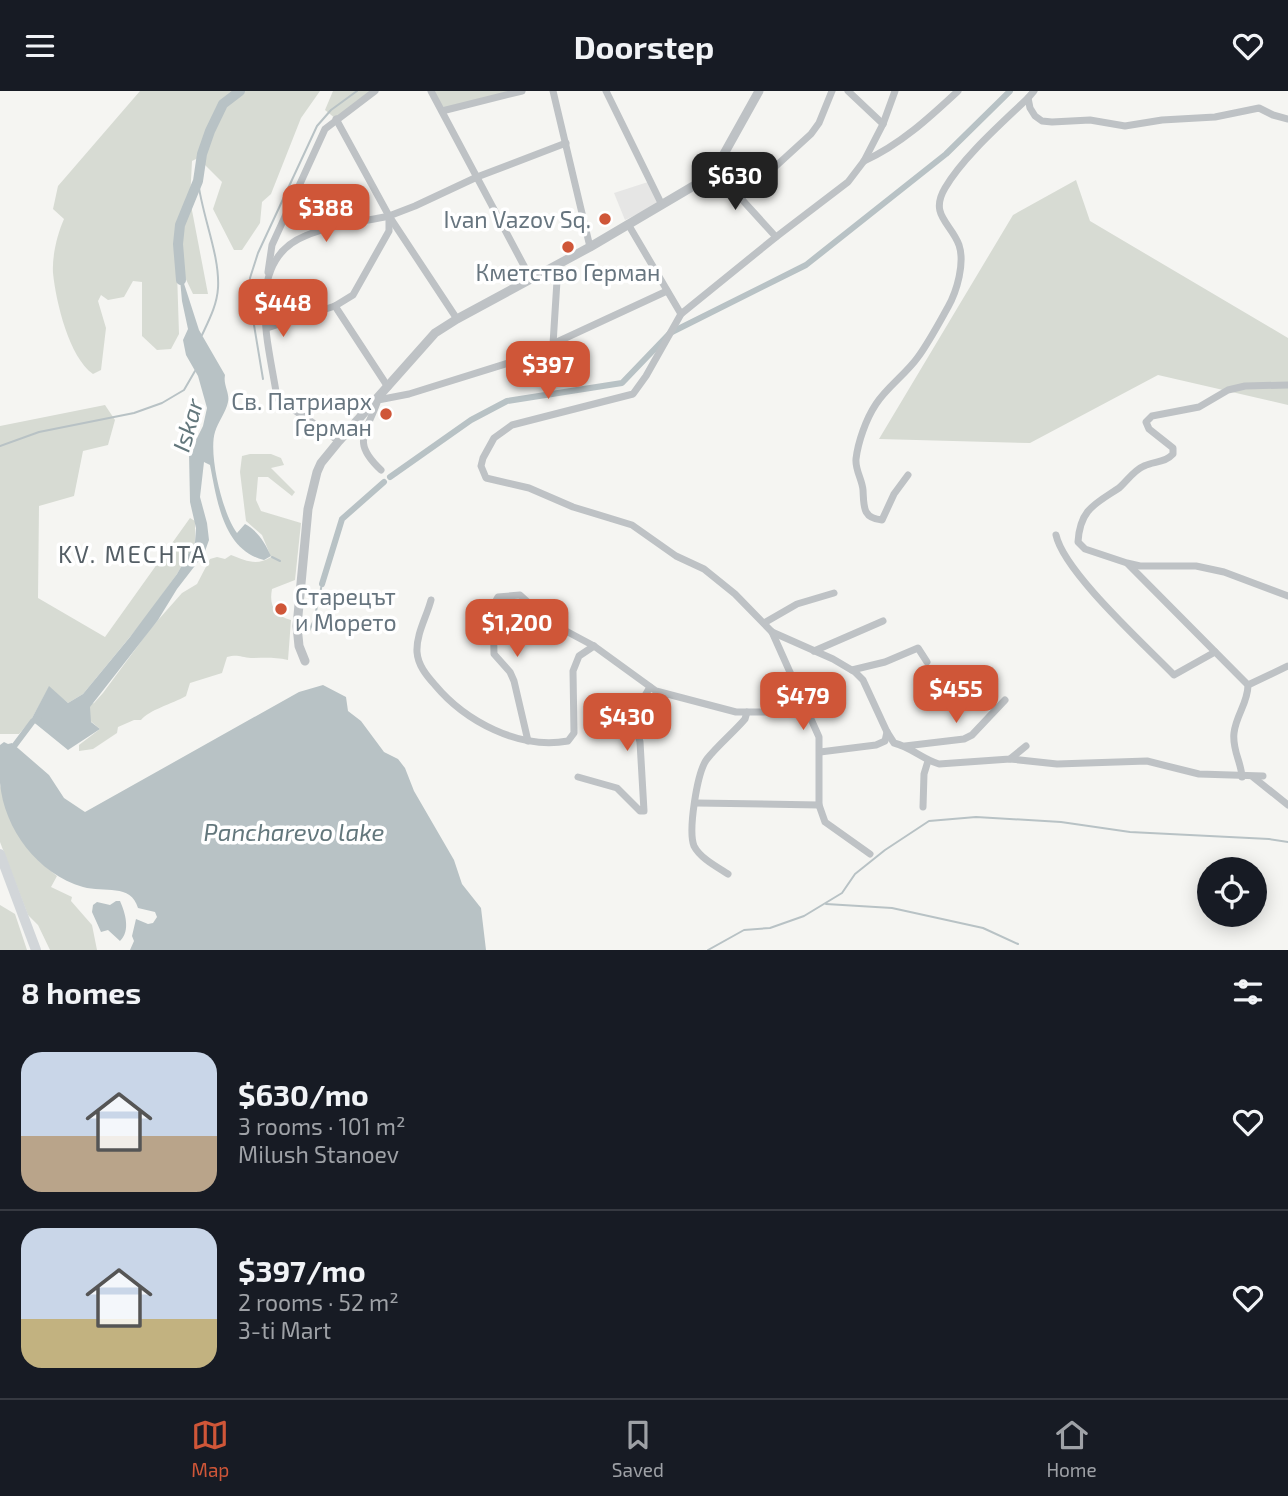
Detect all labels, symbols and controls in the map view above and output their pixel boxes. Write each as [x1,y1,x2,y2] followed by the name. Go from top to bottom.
[21,27,59,65] icon: menu
[574,27,714,65] text: Doorstep
[1229,27,1267,65] icon: heart
[694,152,776,212] pin: $630
[708,161,762,189] text: $630
[285,185,367,244] pin: $388
[298,193,354,221] text: $388
[444,205,591,233] place label: Ivan Vazov Sq.
[597,211,613,227] marker: Ivan Vazov Sq.
[560,239,576,255] marker: Кметство Герман
[476,258,660,286] place label: Кметство Герман
[242,279,324,339] pin: $448
[255,288,311,316] text: $448
[507,341,589,401] pin: $397
[522,350,574,378] text: $397
[231,387,372,441] place label: Св. Патриарх Герман
[166,395,209,455] water label: Iskar
[378,406,394,422] marker: Св. Патриарх Герман
[58,539,208,568] district label: KV. MECHTA
[295,582,397,636] place label: Старецът и Морето
[460,599,574,659] pin: $1,200
[273,601,289,617] marker: Старецът и Морето
[481,608,553,636] text: $1,200
[915,665,997,725] pin: $455
[762,673,844,732] pin: $479
[929,674,983,702] text: $455
[776,681,830,709] text: $479
[586,693,668,753] pin: $430
[599,702,655,730] text: $430
[204,817,385,846] water label: Pancharevo lake
[1197,857,1267,927] map controls
[1197,857,1267,927] button: locate
[1229,973,1267,1011] icon: filters
[21,974,141,1010] text: 8 homes
[238,1076,369,1112] text: $630/mo
[77,1080,161,1164] icon: home
[1229,1103,1267,1141] icon: heart
[238,1112,405,1140] text: 3 rooms · 101 m²
[238,1140,399,1168] text: Milush Stanoev
[238,1252,366,1288] text: $397/mo
[77,1256,161,1340] icon: home
[1229,1279,1267,1317] icon: heart
[238,1288,399,1316] text: 2 rooms · 52 m²
[238,1316,331,1344] text: 3-ti Mart
[191,1416,229,1481] tab: Map
[612,1416,664,1481] tab: Saved
[1046,1416,1097,1481] tab: Home

